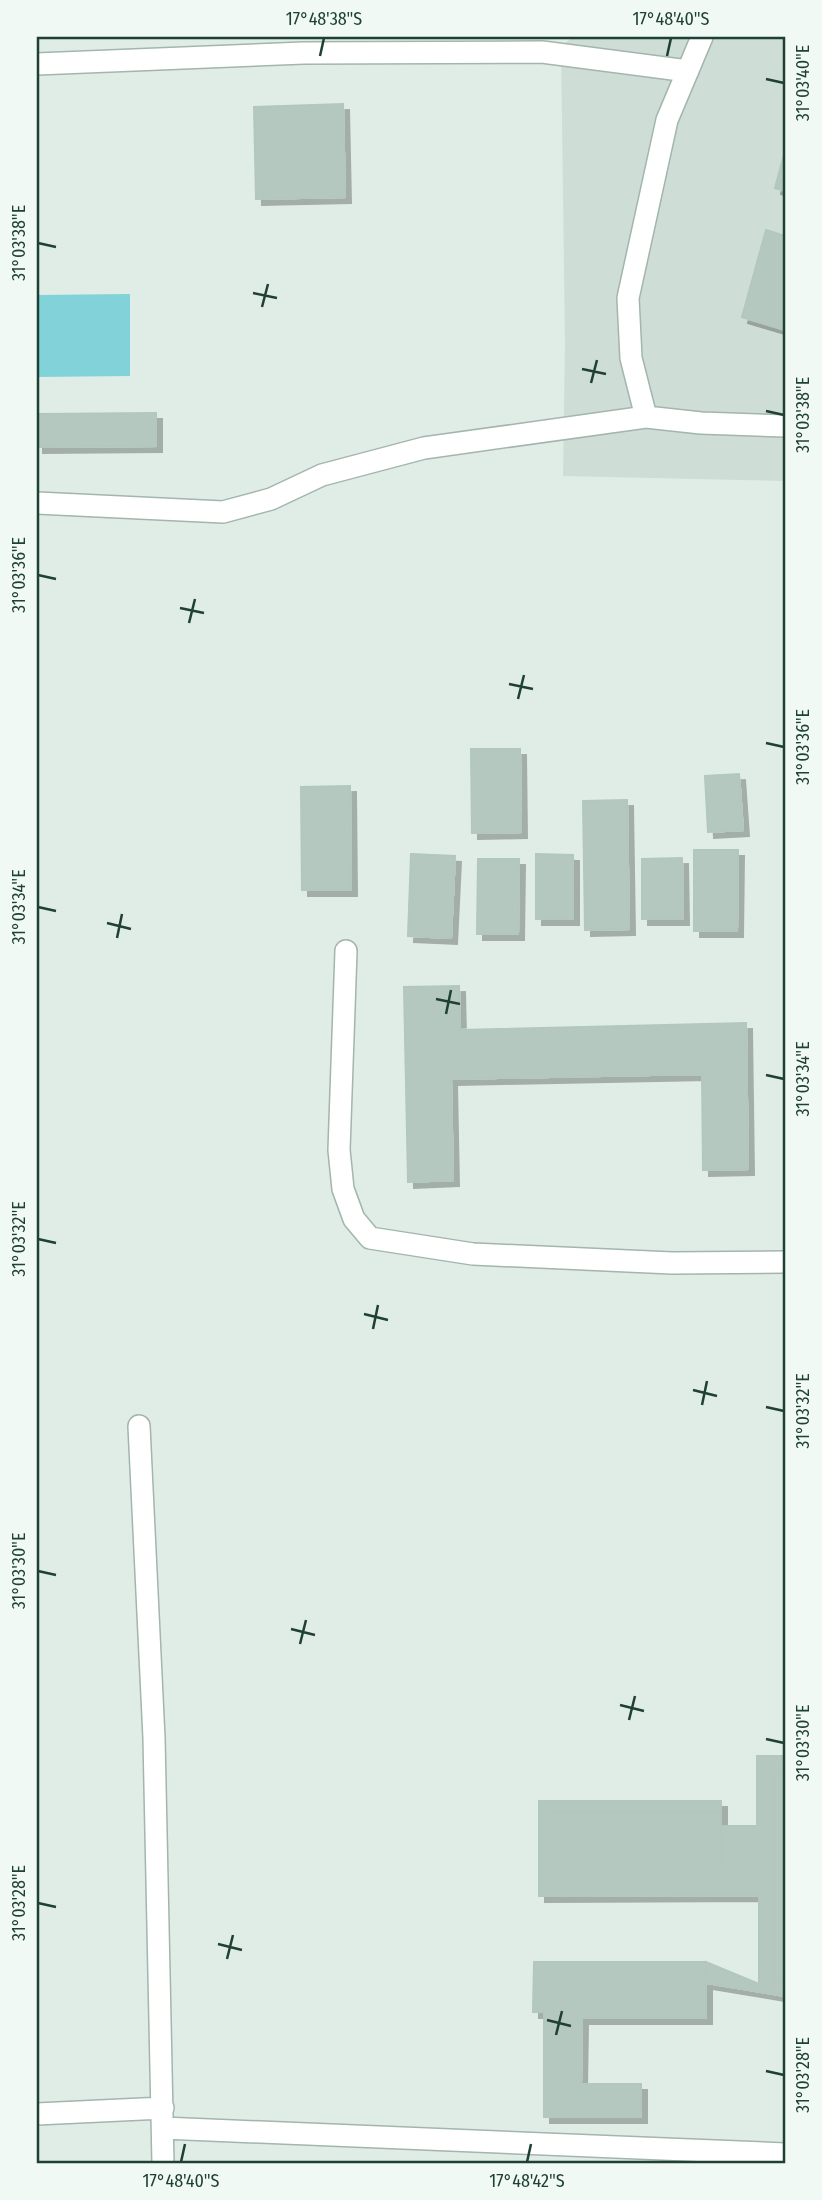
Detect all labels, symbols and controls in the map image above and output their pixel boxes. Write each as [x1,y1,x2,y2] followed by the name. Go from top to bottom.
[286,8,362,30] text: 17°48'38"S
[633,8,710,30] text: 17°48'40"S
[792,45,814,121] text: 31°03'40"E
[8,205,30,281] text: 31°03'38"E
[792,377,814,453] text: 31°03'38"E
[8,537,30,613] text: 31°03'36"E
[792,709,814,785] text: 31°03'36"E
[8,869,30,945] text: 31°03'34"E
[792,1041,814,1117] text: 31°03'34"E
[8,1201,30,1277] text: 31°03'32"E
[792,1373,814,1449] text: 31°03'32"E
[8,1533,30,1609] text: 31°03'30"E
[792,1705,814,1781] text: 31°03'30"E
[8,1865,30,1941] text: 31°03'28"E
[792,2037,814,2113] text: 31°03'28"E
[143,2170,220,2192] text: 17°48'40"S
[489,2170,565,2192] text: 17°48'42"S

